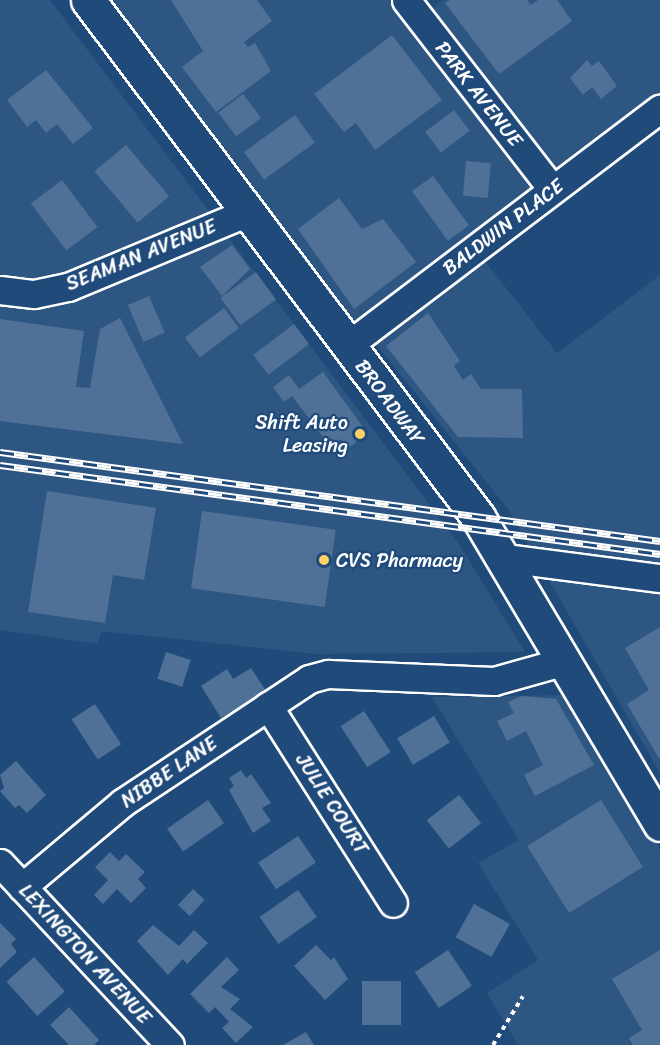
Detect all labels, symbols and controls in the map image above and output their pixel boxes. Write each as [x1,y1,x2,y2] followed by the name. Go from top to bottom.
[431,37,527,151] street label: PARK AVENUE
[438,174,568,280] street label: BALDWIN PLACE
[62,214,220,296] street label: SEAMAN AVENUE
[350,355,430,449] street label: BROADWAY
[255,410,348,457] place label: Shift Auto Leasing
[353,427,367,441] marker: Shift Auto Leasing
[336,548,463,572] place label: CVS Pharmacy
[317,553,331,567] marker: CVS Pharmacy
[116,731,222,813] street label: NIBBE LANE
[291,749,373,859] street label: JULIE COURT
[14,879,156,1029] street label: LEXINGTON AVENUE

